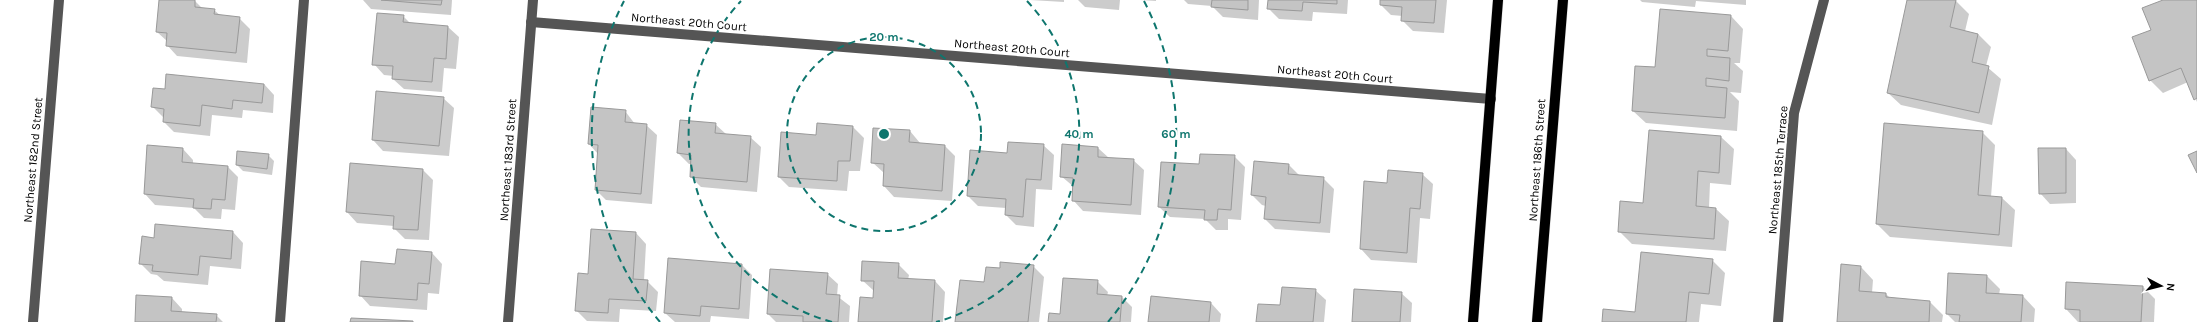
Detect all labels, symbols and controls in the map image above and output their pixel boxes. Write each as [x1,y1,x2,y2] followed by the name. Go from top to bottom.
[631,10,748,34] street label: Northeast 20th Court
[869,30,899,44] text: 20 m
[954,36,1071,60] street label: Northeast 20th Court
[1277,62,1394,86] street label: Northeast 20th Court
[21,96,45,223] street label: Northeast 182nd Street
[497,98,519,222] street label: Northeast 183rd Street
[1526,98,1548,222] street label: Northeast 186th Street
[1765,105,1791,235] street label: Northeast 185th Terrace
[877,127,891,141] centre of rings
[1064,127,1094,141] text: 40 m
[1161,127,1191,141] text: 60 m
[2141,266,2181,306] north arrow
[2163,282,2177,292] text: N

